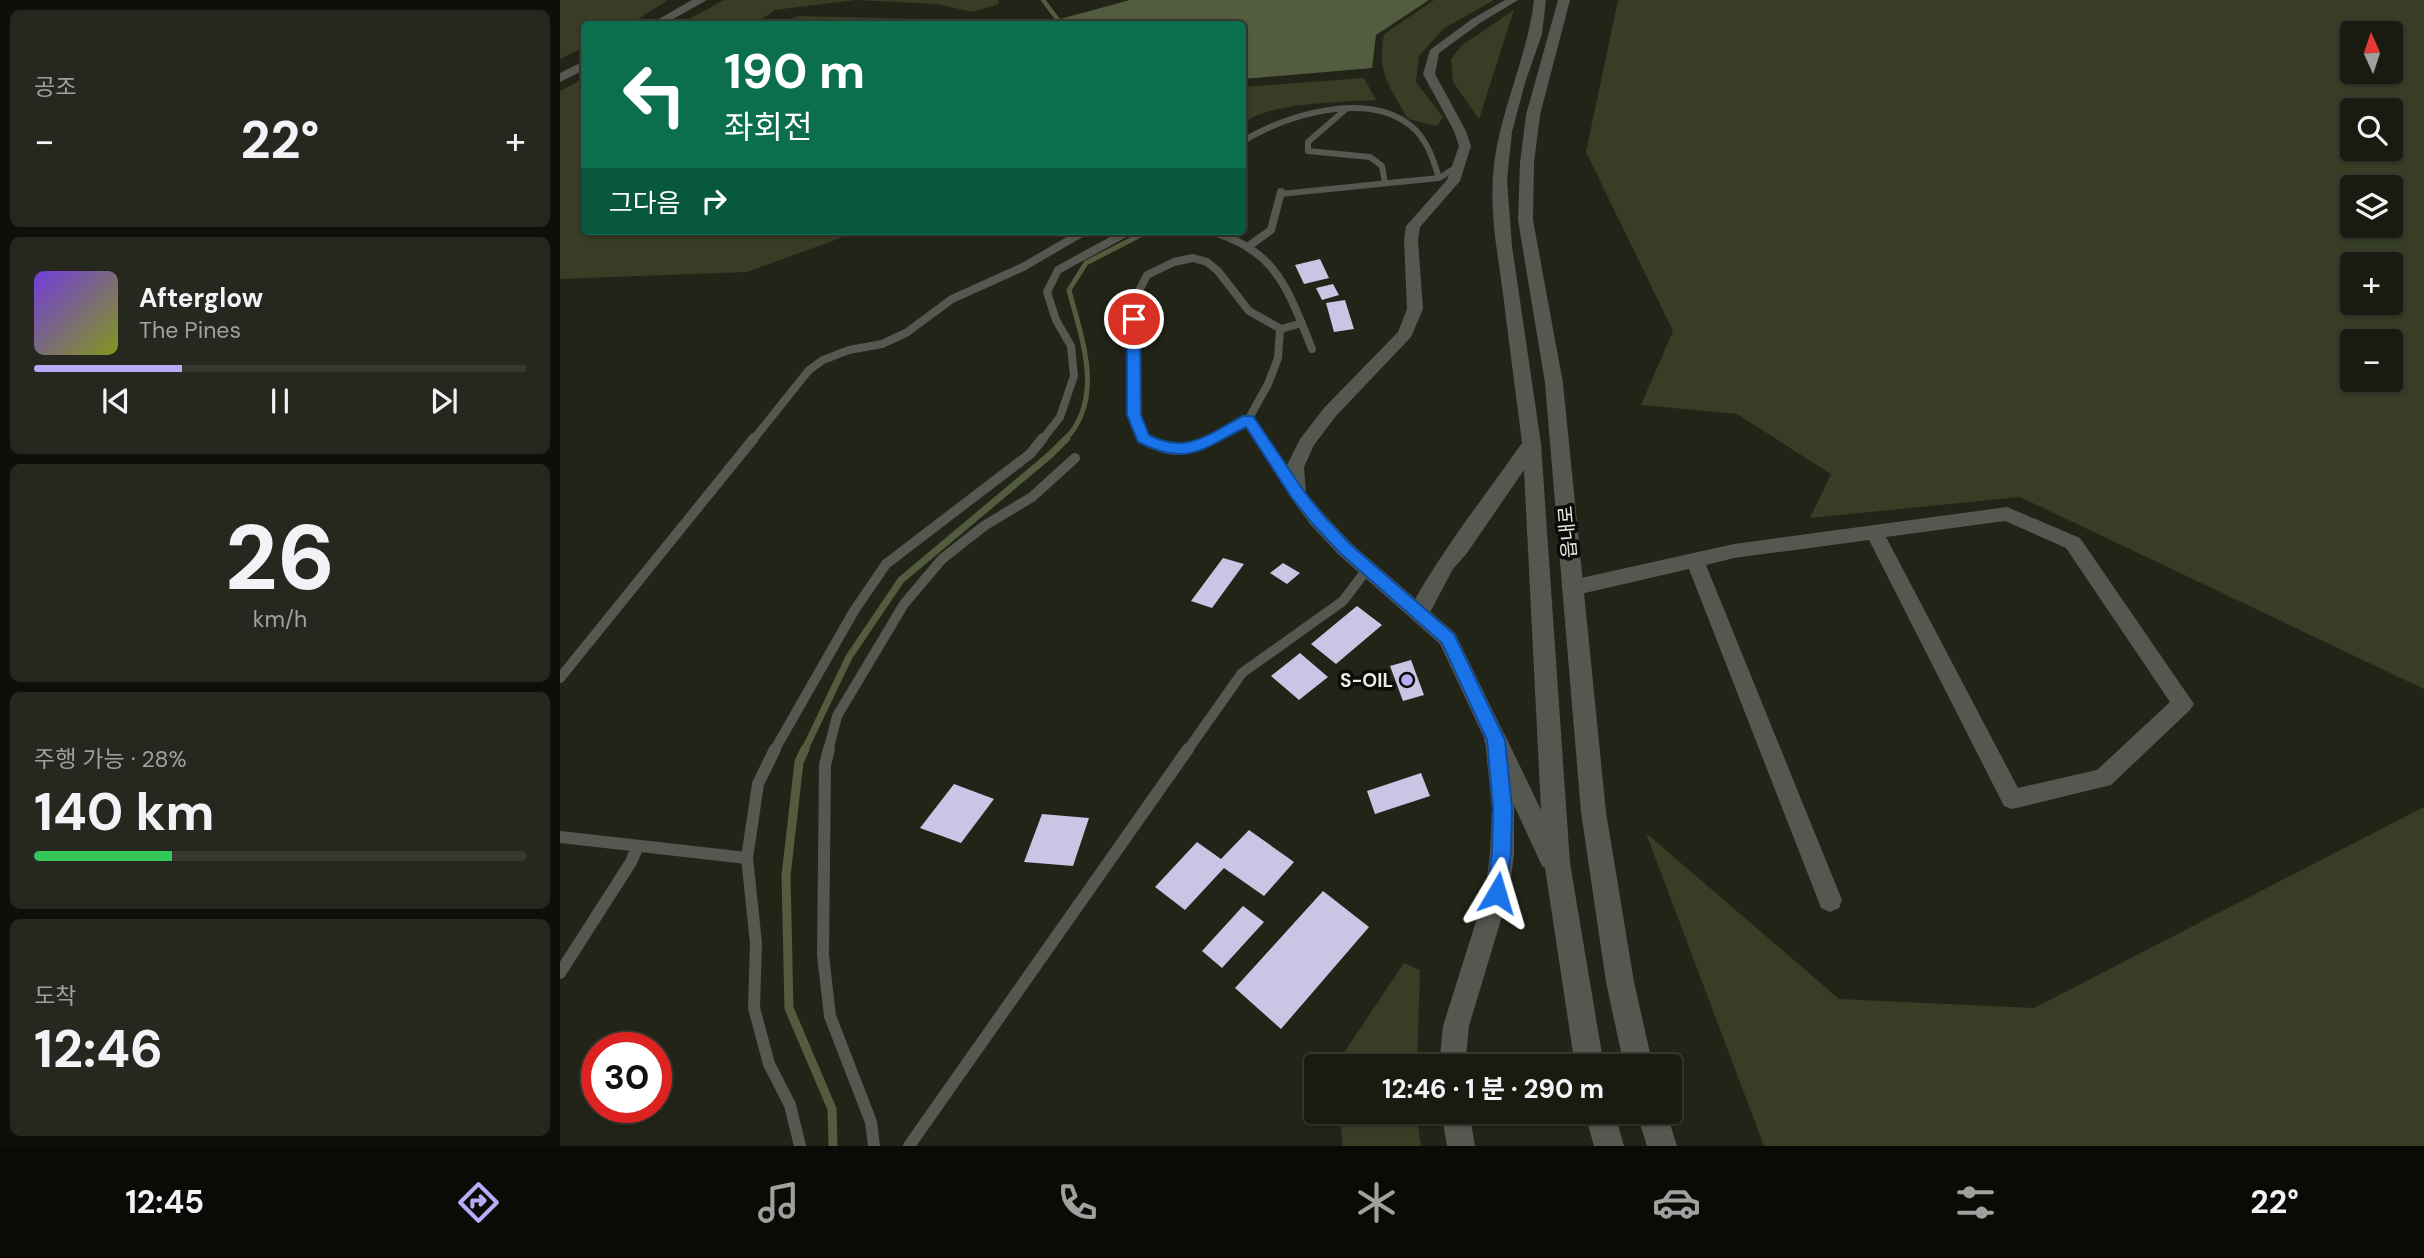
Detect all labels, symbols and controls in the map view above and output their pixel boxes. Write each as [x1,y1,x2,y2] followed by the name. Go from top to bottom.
[2340,21,2403,84] north arrow
[2340,21,2403,392] map controls
[724,39,865,103] text: 190 m
[609,49,700,140] icon: left
[34,72,76,102] text: 공조
[2340,98,2403,161] button: search
[241,106,319,174] text: 22°
[724,106,812,148] text: 좌회전
[34,116,55,166] text: −
[505,116,526,166] text: +
[2340,175,2403,238] button: layers
[695,182,733,220] icon: right
[609,186,681,220] text: 그다음
[2340,252,2403,315] button: +
[139,281,263,315] text: Afterglow
[1104,289,1164,349] pin
[1115,300,1153,338] icon: arrive
[139,315,241,345] text: The Pines
[2340,329,2403,392] button: −
[97,382,135,420] icon: previous
[261,382,299,420] icon: pause
[425,382,463,420] icon: next
[225,499,335,617] text: 26
[1553,505,1582,559] street label: 읍내로
[253,604,307,634] text: km/h
[1340,668,1393,693] place label: S-OIL
[1399,672,1415,688] marker: S-OIL
[34,744,186,774] text: 주행 가능 · 28%
[34,778,215,846] text: 140 km
[1460,856,1534,930] position arrow
[34,981,76,1011] text: 도착
[34,1015,163,1083] text: 12:46
[581,1032,672,1123] speed limit sign: 30
[1382,1072,1604,1106] text: 12:46 · 1 분 · 290 m
[454,1178,503,1227] icon: directions
[754,1178,803,1227] icon: music
[1053,1178,1102,1227] icon: phone
[1352,1178,1401,1227] icon: climate
[1652,1178,1701,1227] icon: car
[1951,1178,2000,1227] icon: filters
[125,1181,204,1223] text: 12:45
[2250,1181,2299,1223] text: 22°

